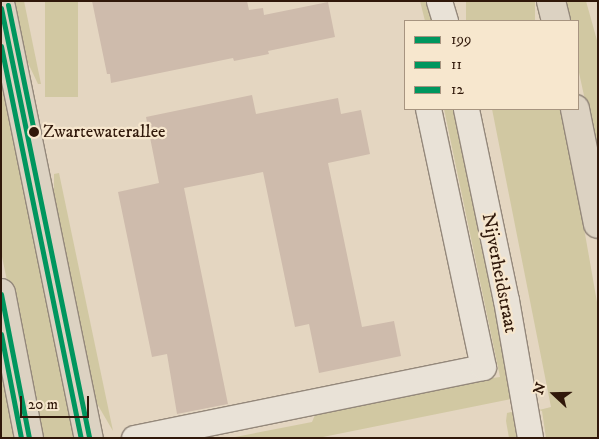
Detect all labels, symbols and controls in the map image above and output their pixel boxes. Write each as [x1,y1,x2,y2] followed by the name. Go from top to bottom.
[404,20,579,110] legend
[451,30,471,49] text: 199
[451,55,462,74] text: 11
[451,80,464,99] text: 12
[43,121,166,143] place label: Zwartewaterallee
[29,127,39,137] marker: Zwartewaterallee
[476,211,522,335] street label: Nijverheidstraat
[529,369,579,419] north arrow
[530,380,550,397] text: N
[22,386,91,418] scale bar
[28,395,58,414] text: 20 m

